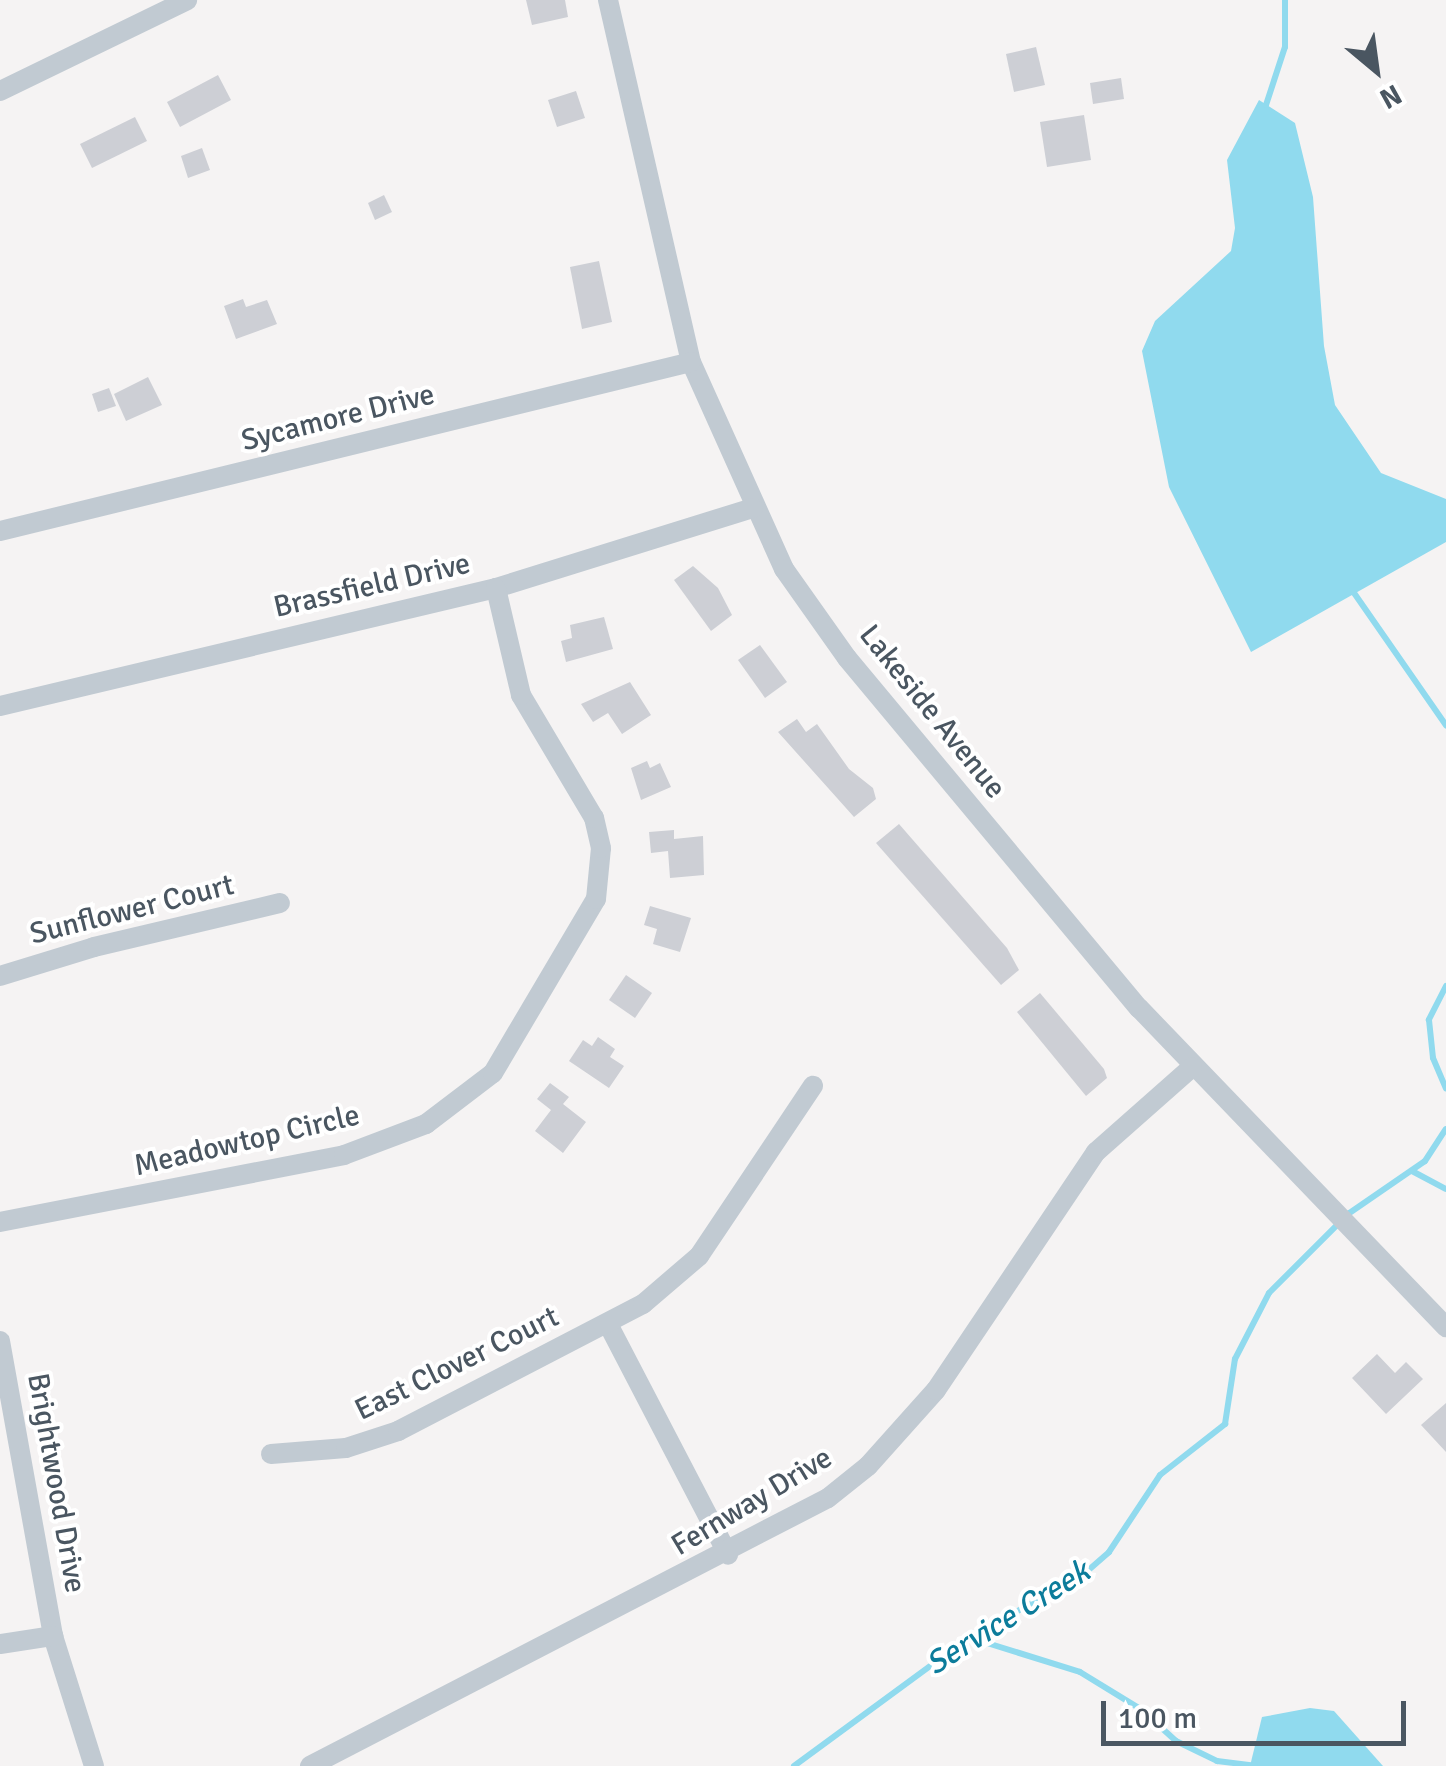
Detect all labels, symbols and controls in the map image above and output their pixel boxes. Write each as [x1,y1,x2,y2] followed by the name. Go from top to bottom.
[1326,20,1426,120] north arrow
[1374,77,1407,116] text: N
[238,377,438,459] street label: Sycamore Drive
[270,546,474,626] street label: Brassfield Drive
[851,618,1013,806] street label: Lakeside Avenue
[26,867,238,953] street label: Sunflower Court
[131,1098,363,1184] street label: Meadowtop Circle
[349,1299,565,1429] street label: East Clover Court
[19,1370,93,1596] street label: Brightwood Drive
[665,1440,839,1564] street label: Fernway Drive
[919,1552,1097,1684] water label: Service Creek
[1106,1681,1411,1743] scale bar
[1118,1700,1197,1737] text: 100 m

